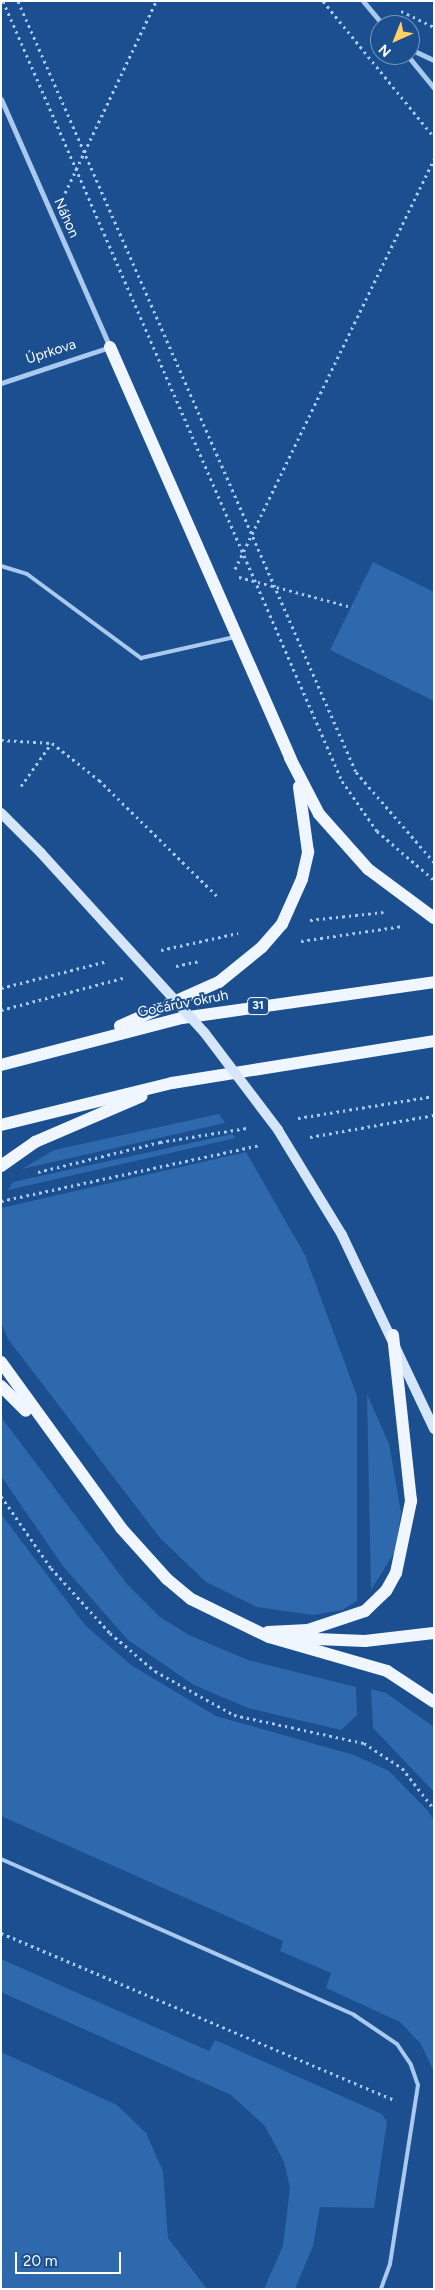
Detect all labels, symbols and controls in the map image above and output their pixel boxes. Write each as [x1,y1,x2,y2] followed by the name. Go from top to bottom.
[370,15,420,65] north arrow
[375,41,395,60] text: N
[50,196,82,240] street label: Náhon
[24,336,78,368] street label: Úprkova
[136,987,230,1021] street label: Gočárův okruh
[247,996,269,1016] road number: 31
[18,2242,124,2274] scale bar
[23,2252,57,2270] text: 20 m

